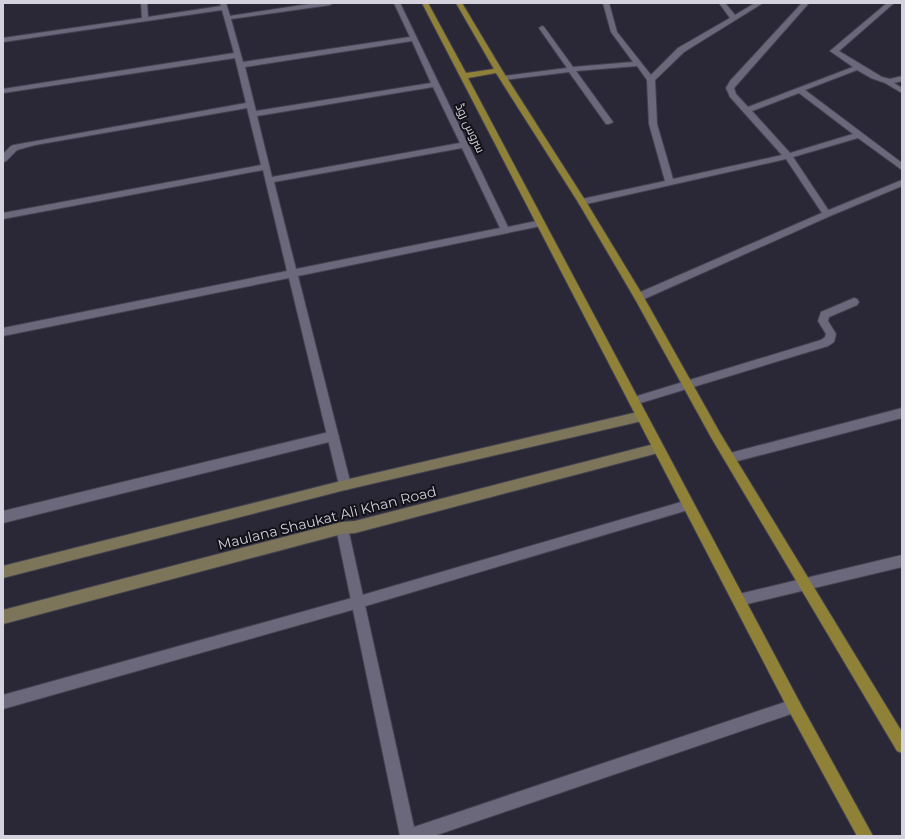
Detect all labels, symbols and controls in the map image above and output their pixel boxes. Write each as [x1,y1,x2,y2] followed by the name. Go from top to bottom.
[452,101,488,155] street label: سروس روڈ
[216,482,438,554] street label: Maulana Shaukat Ali Khan Road

